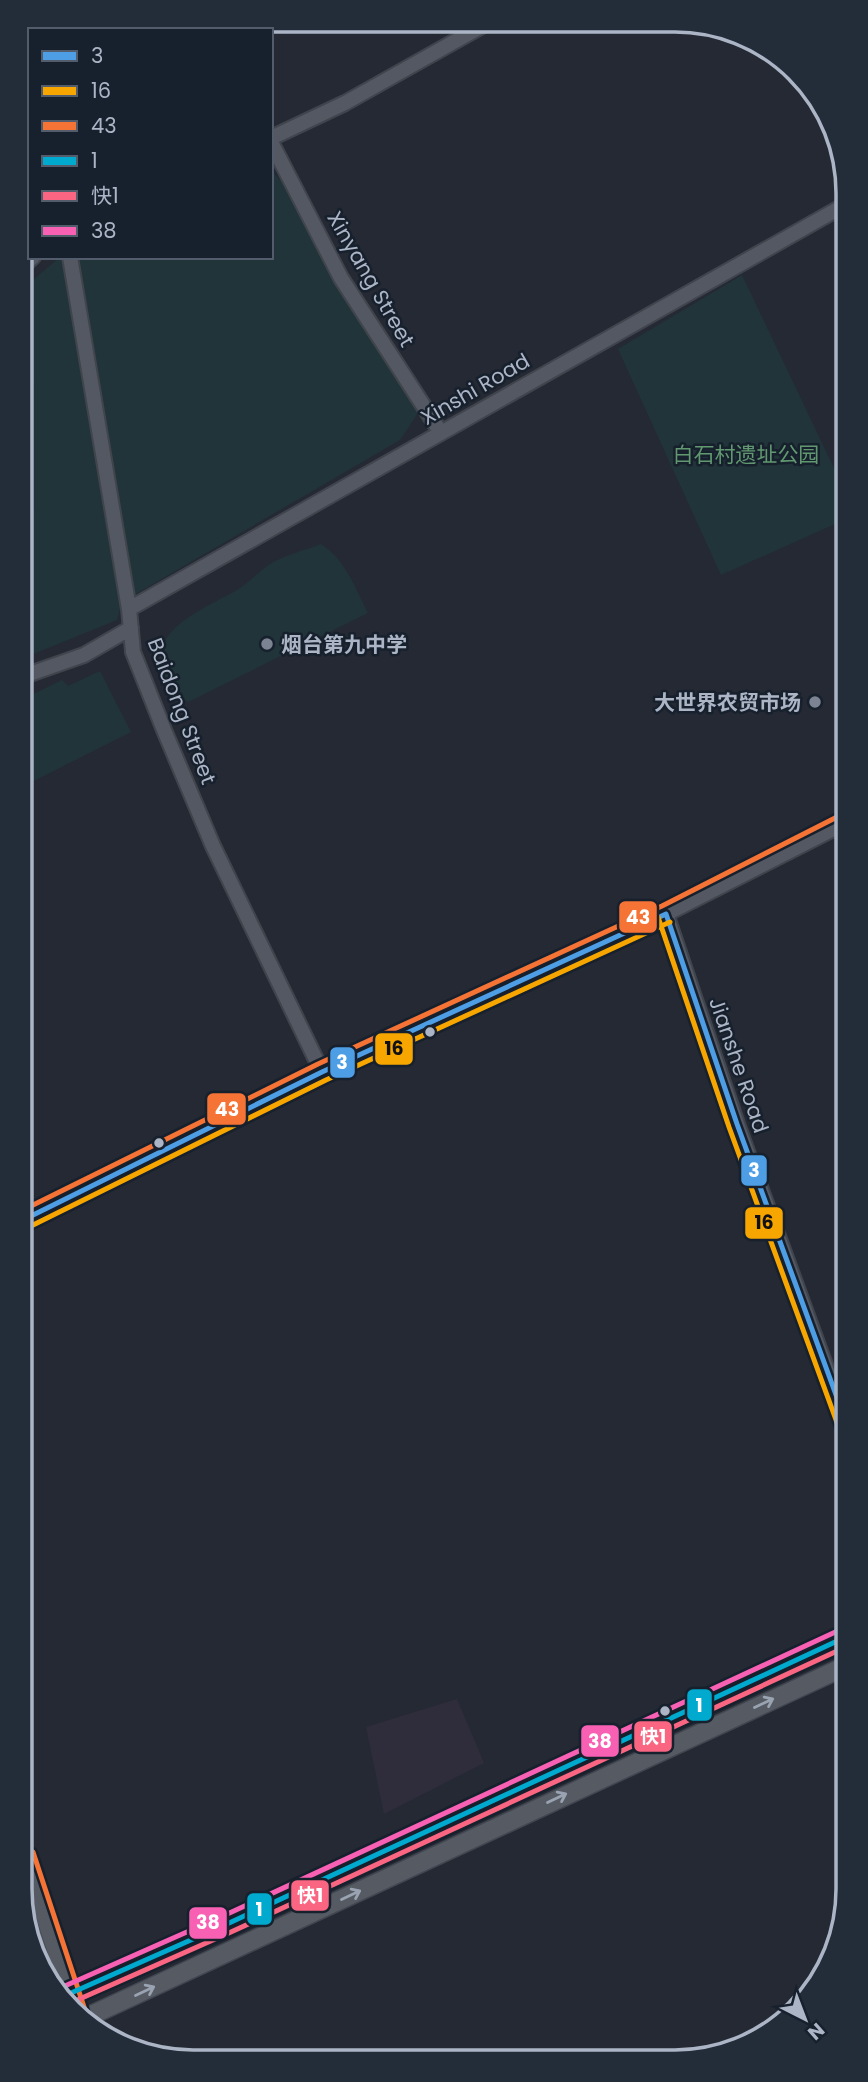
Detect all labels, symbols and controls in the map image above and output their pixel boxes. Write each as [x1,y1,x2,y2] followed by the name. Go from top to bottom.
[28,28,273,259] legend
[91,41,103,70] text: 3
[91,76,111,105] text: 16
[91,111,117,140] text: 43
[91,146,98,175] text: 1
[91,181,119,210] text: 快1
[320,206,422,352] street label: Xinyang Street
[91,216,117,245] text: 38
[415,346,535,432] street label: Xinshi Road
[673,440,820,469] park label: 白石村遗址公园
[281,630,407,659] place label: 烟台第九中学
[141,634,223,788] street label: Baidong Street
[259,636,275,652] marker: 烟台第九中学
[654,688,801,717] place label: 大世界农贸市场
[807,694,823,710] marker: 大世界农贸市场
[618,900,658,934] line badge: 43
[626,904,650,931] text: 43
[702,993,776,1137] street label: Jianshe Road
[423,1025,437,1039] unlabelled marker
[374,1032,414,1066] line badge: 16
[384,1035,404,1062] text: 16
[329,1046,356,1079] line badge: 3
[336,1049,348,1076] text: 3
[206,1092,247,1126] line badge: 43
[215,1096,239,1123] text: 43
[152,1136,166,1150] unlabelled marker
[740,1154,768,1187] line badge: 3
[748,1157,760,1184] text: 3
[744,1206,784,1240] line badge: 16
[754,1209,774,1236] text: 16
[686,1688,713,1722] line badge: 1
[695,1692,703,1719] text: 1
[753,1696,774,1709] one-way arrow
[658,1704,672,1718] unlabelled marker
[633,1720,673,1753] line badge: 快1
[640,1723,666,1750] text: 快1
[580,1724,620,1758] line badge: 38
[588,1728,612,1755] text: 38
[547,1791,568,1804] one-way arrow
[290,1879,330,1912] line badge: 快1
[297,1882,323,1909] text: 快1
[340,1888,362,1901] one-way arrow
[246,1892,273,1926] line badge: 1
[255,1896,263,1923] text: 1
[188,1906,228,1940] line badge: 38
[196,1909,220,1936] text: 38
[134,1984,155,1997] one-way arrow
[770,1984,840,2054] north arrow
[802,2016,830,2046] text: N

